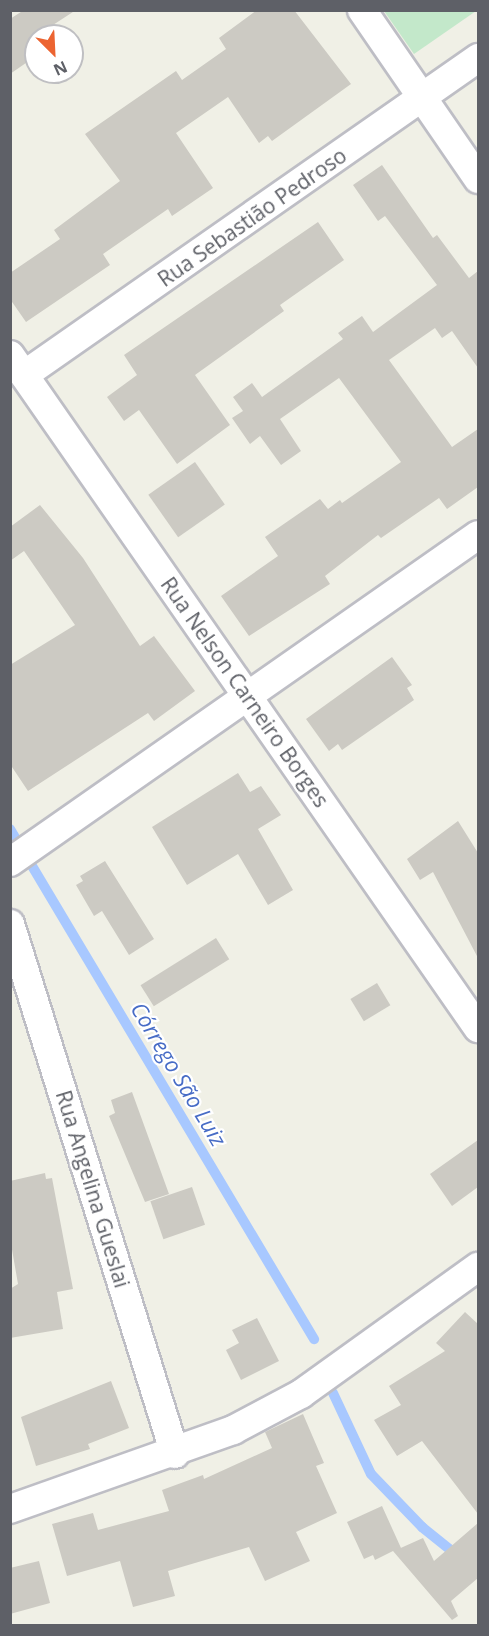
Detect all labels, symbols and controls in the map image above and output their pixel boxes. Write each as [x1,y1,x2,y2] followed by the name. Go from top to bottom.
[24,24,84,84] north arrow
[50,56,71,81] text: N
[153,142,351,292] street label: Rua Sebastião Pedroso
[156,572,334,812] street label: Rua Nelson Carneiro Borges
[126,997,232,1151] water label: Córrego São Luiz
[51,1087,135,1291] street label: Rua Angelina Gueslai

